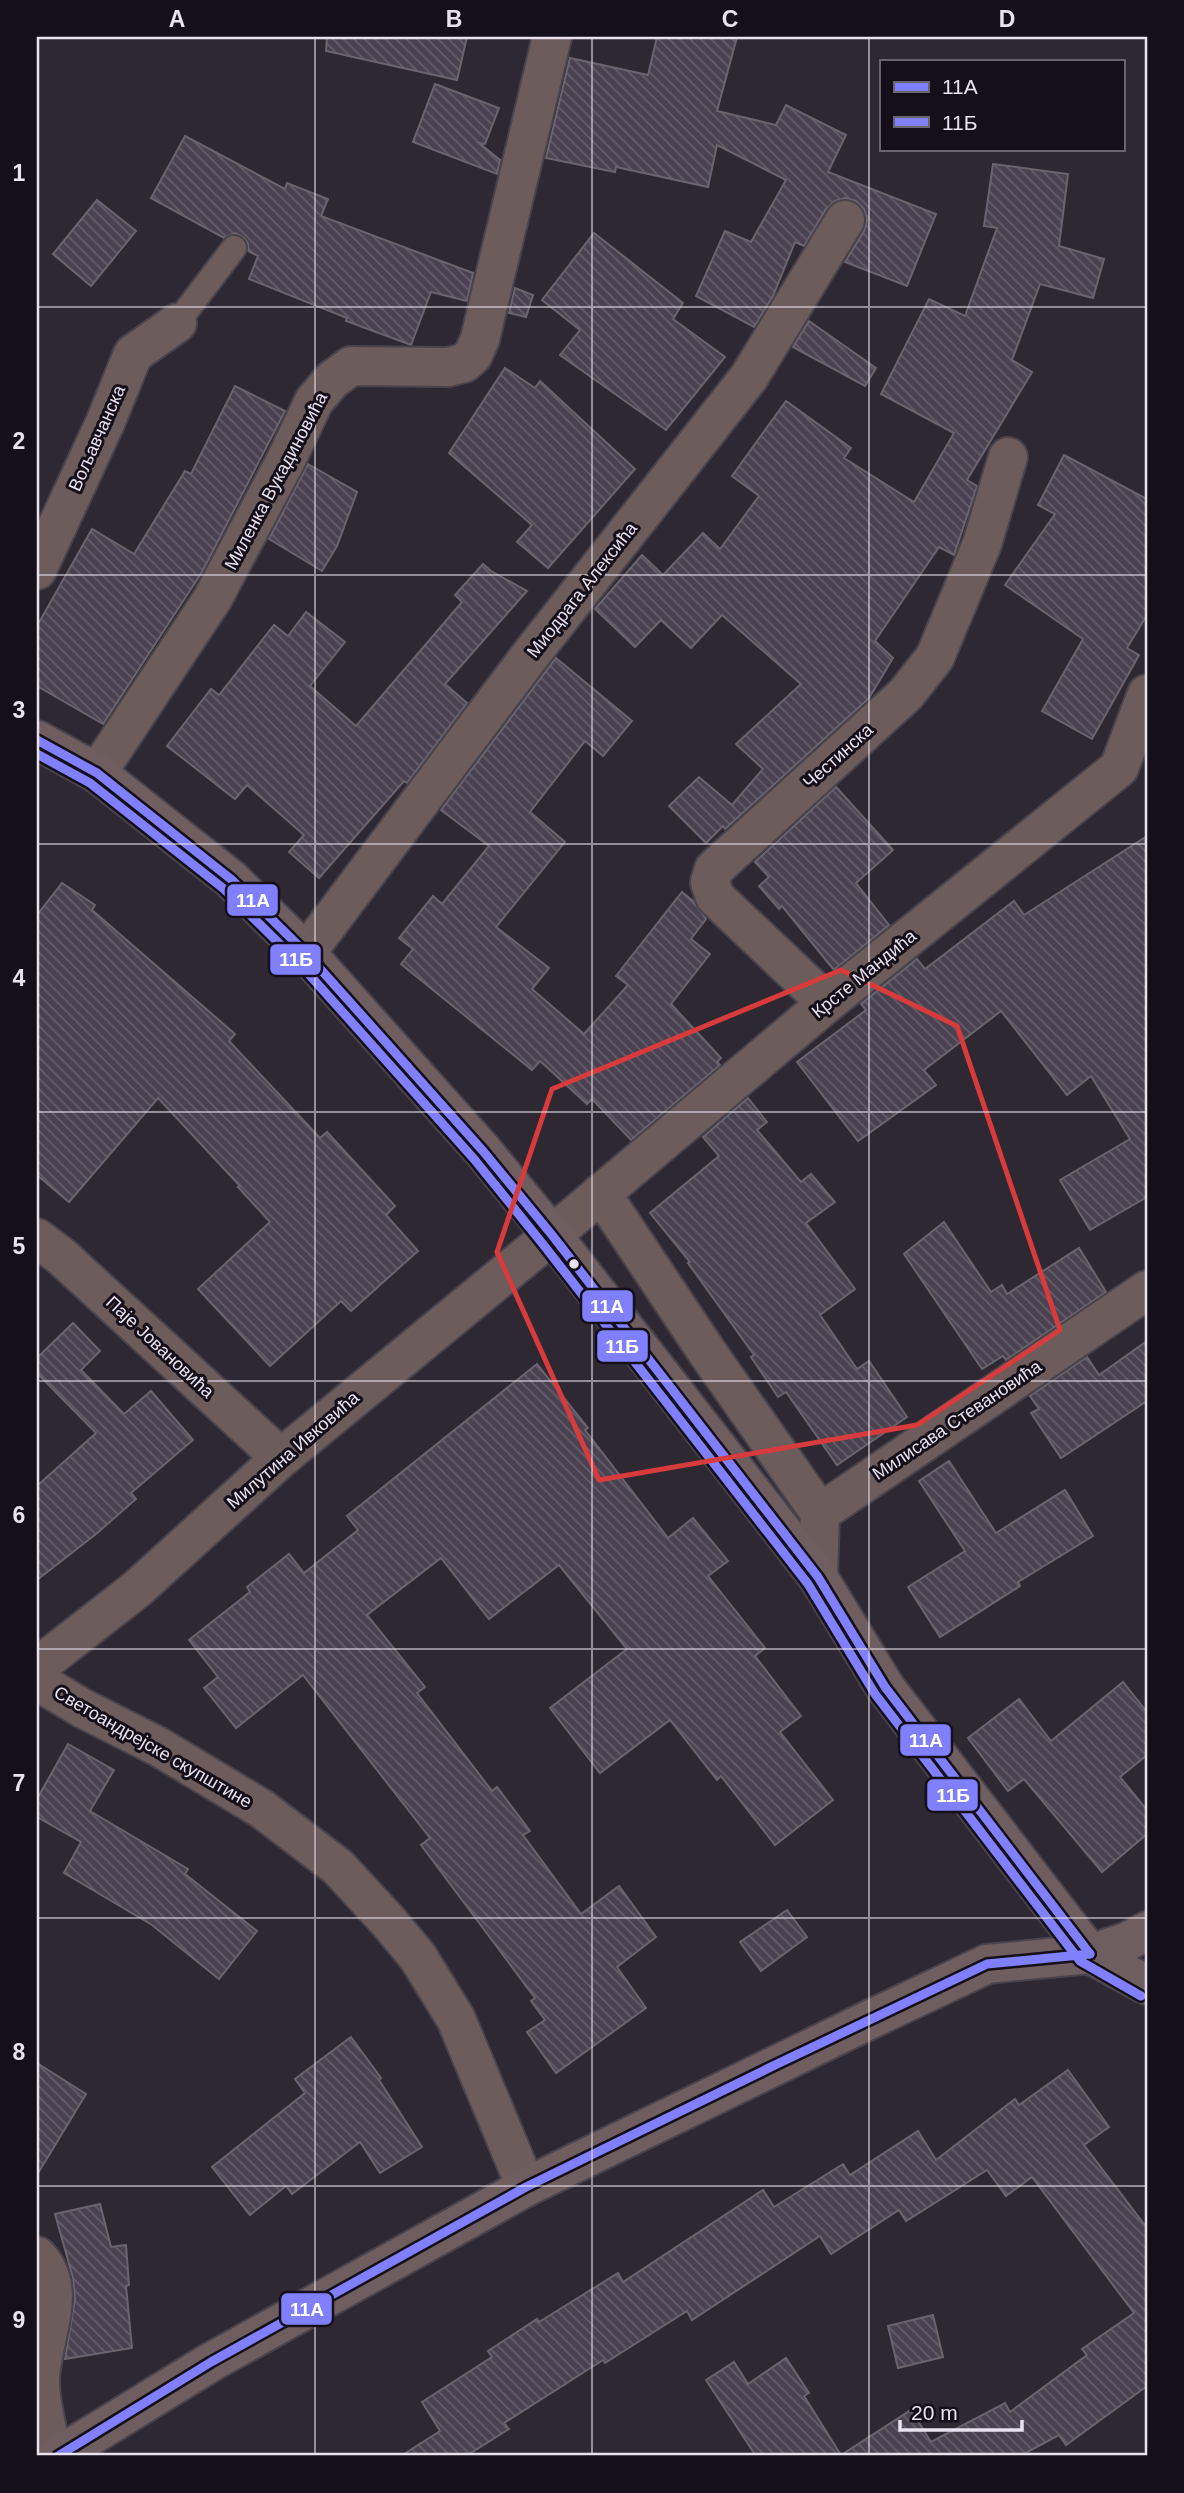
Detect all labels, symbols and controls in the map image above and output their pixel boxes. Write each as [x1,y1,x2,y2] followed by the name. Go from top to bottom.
[169,6,185,32] text: A
[446,6,462,32] text: B
[722,6,738,32] text: C
[999,6,1015,32] text: D
[880,60,1124,150] legend
[942,75,978,98] text: 11А
[942,111,978,134] text: 11Б
[13,160,26,186] text: 1
[65,381,130,494] street label: Вољавчанска
[221,388,332,573] street label: Миленка Вукадиновића
[13,428,25,454] text: 2
[523,518,642,662] street label: Миодрага Алексића
[13,697,25,723] text: 3
[799,719,878,792] street label: Честинска
[226,883,279,917] line badge: 11А
[236,890,270,911] text: 11А
[808,925,921,1022] street label: Крсте Мандића
[269,943,322,976] line badge: 11Б
[279,949,313,970] text: 11Б
[13,965,26,991] text: 4
[13,1233,26,1259] text: 5
[567,1257,581,1271] unlabelled marker
[581,1289,634,1323] line badge: 11А
[102,1292,219,1403] street label: Паје Јовановића
[590,1296,624,1317] text: 11А
[596,1329,649,1363] line badge: 11Б
[605,1336,639,1357] text: 11Б
[869,1356,1046,1484] street label: Милисава Стевановића
[223,1387,364,1513] street label: Милутина Ивковића
[13,1502,25,1528] text: 6
[51,1682,255,1812] street label: Светоандрејске скупштине
[899,1723,952,1757] line badge: 11А
[909,1730,943,1751] text: 11А
[13,1770,25,1796] text: 7
[926,1778,979,1812] line badge: 11Б
[936,1785,970,1806] text: 11Б
[13,2039,26,2065] text: 8
[280,2292,333,2326] line badge: 11А
[290,2299,324,2320] text: 11А
[13,2307,25,2333] text: 9
[900,2388,1023,2432] scale bar
[911,2401,958,2424] text: 20 m

